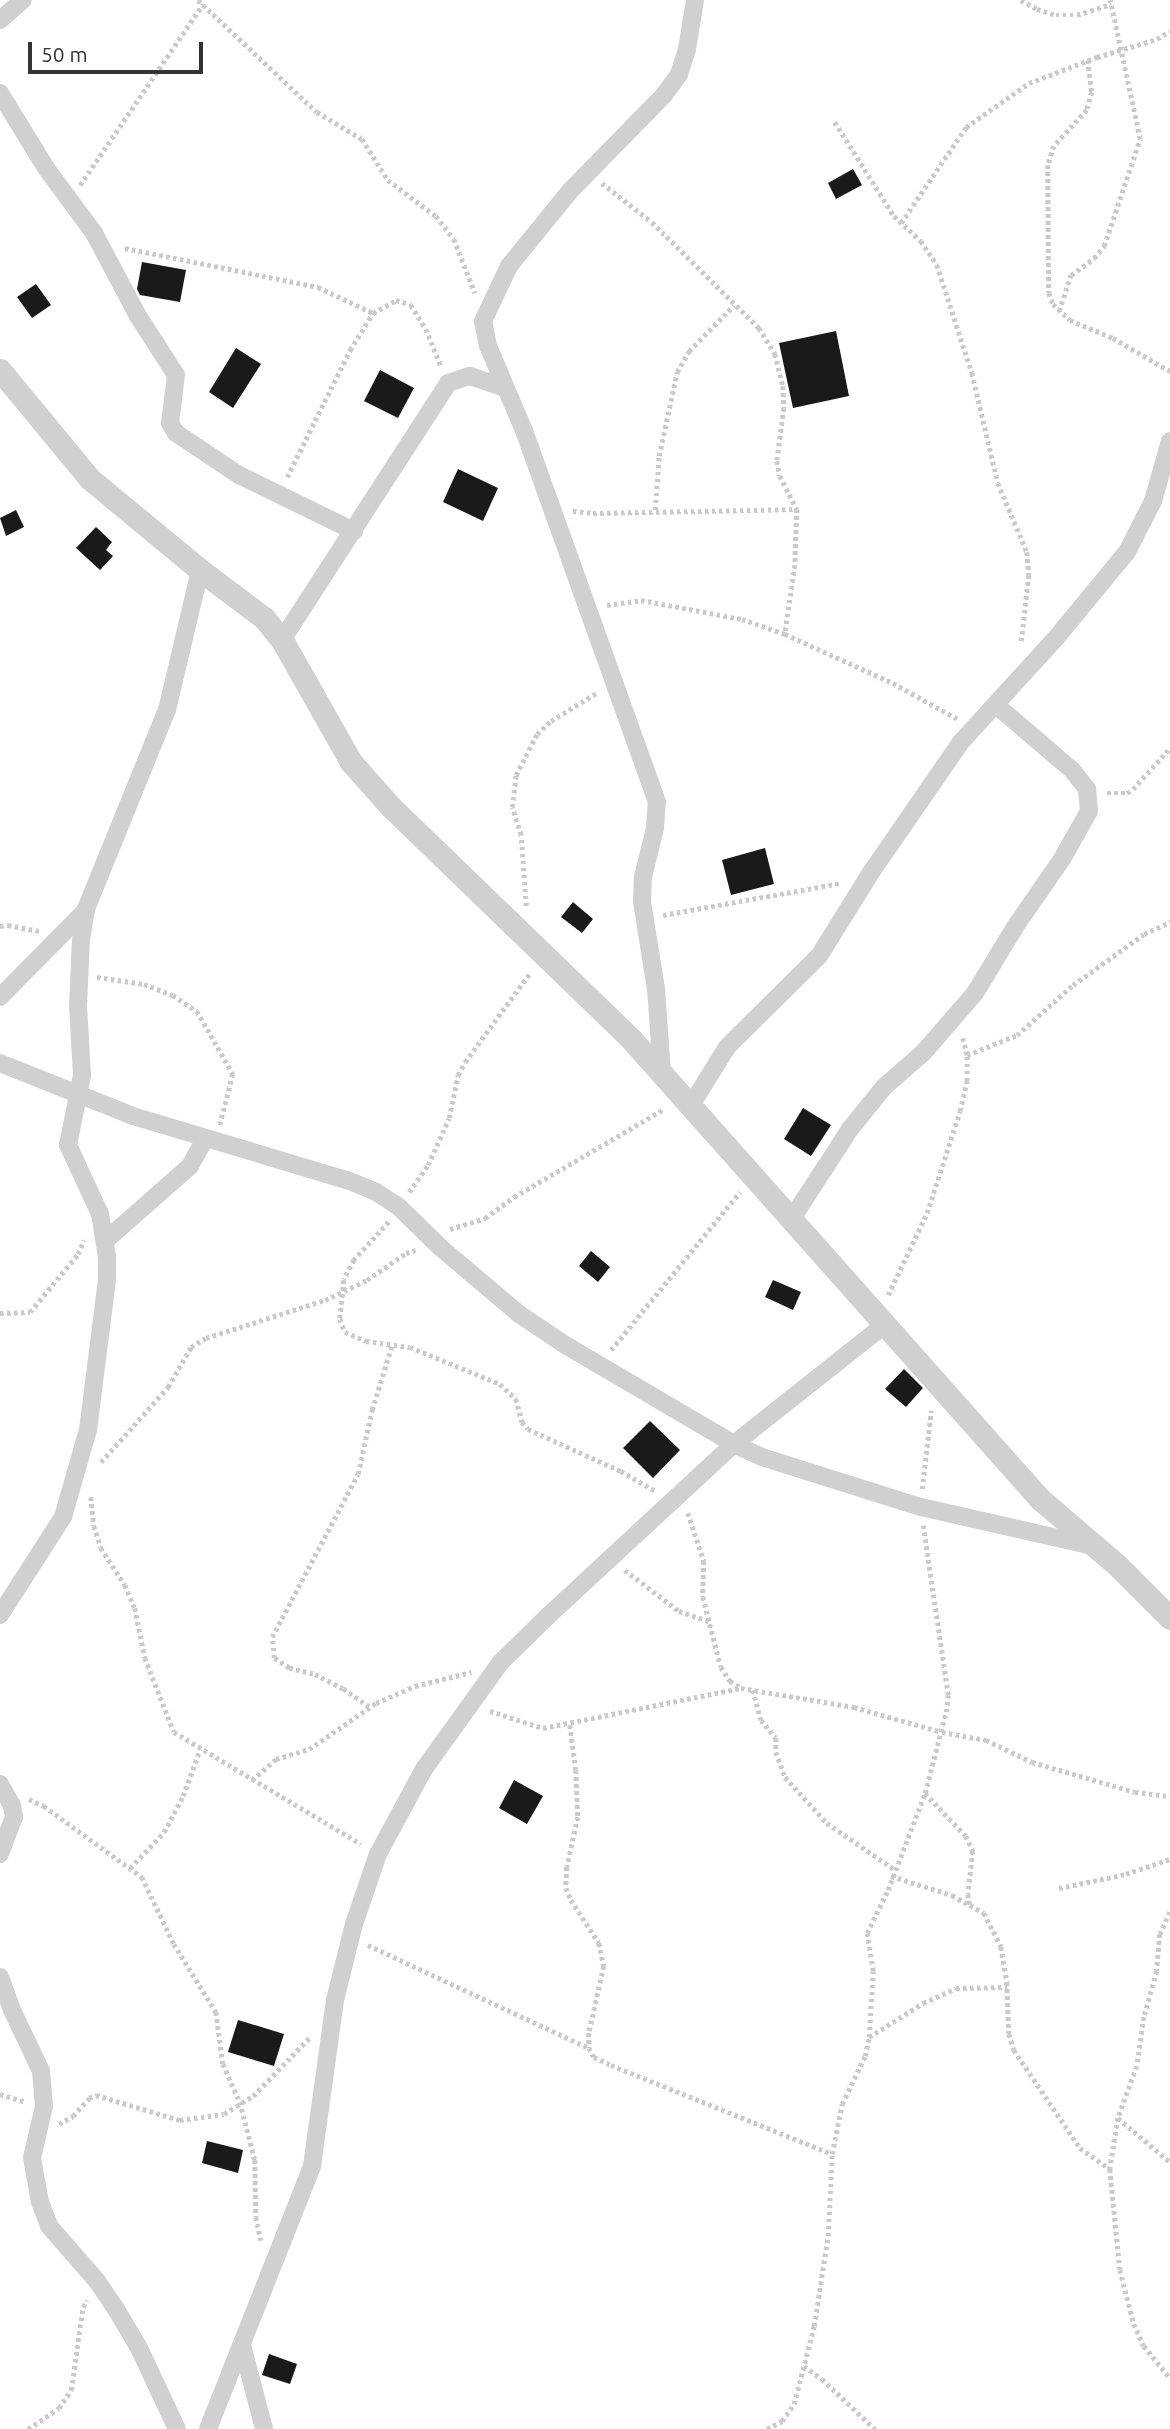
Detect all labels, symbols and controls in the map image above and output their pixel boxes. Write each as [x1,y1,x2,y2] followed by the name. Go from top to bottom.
[32,28,206,72] scale bar
[41,42,88,66] text: 50 m

